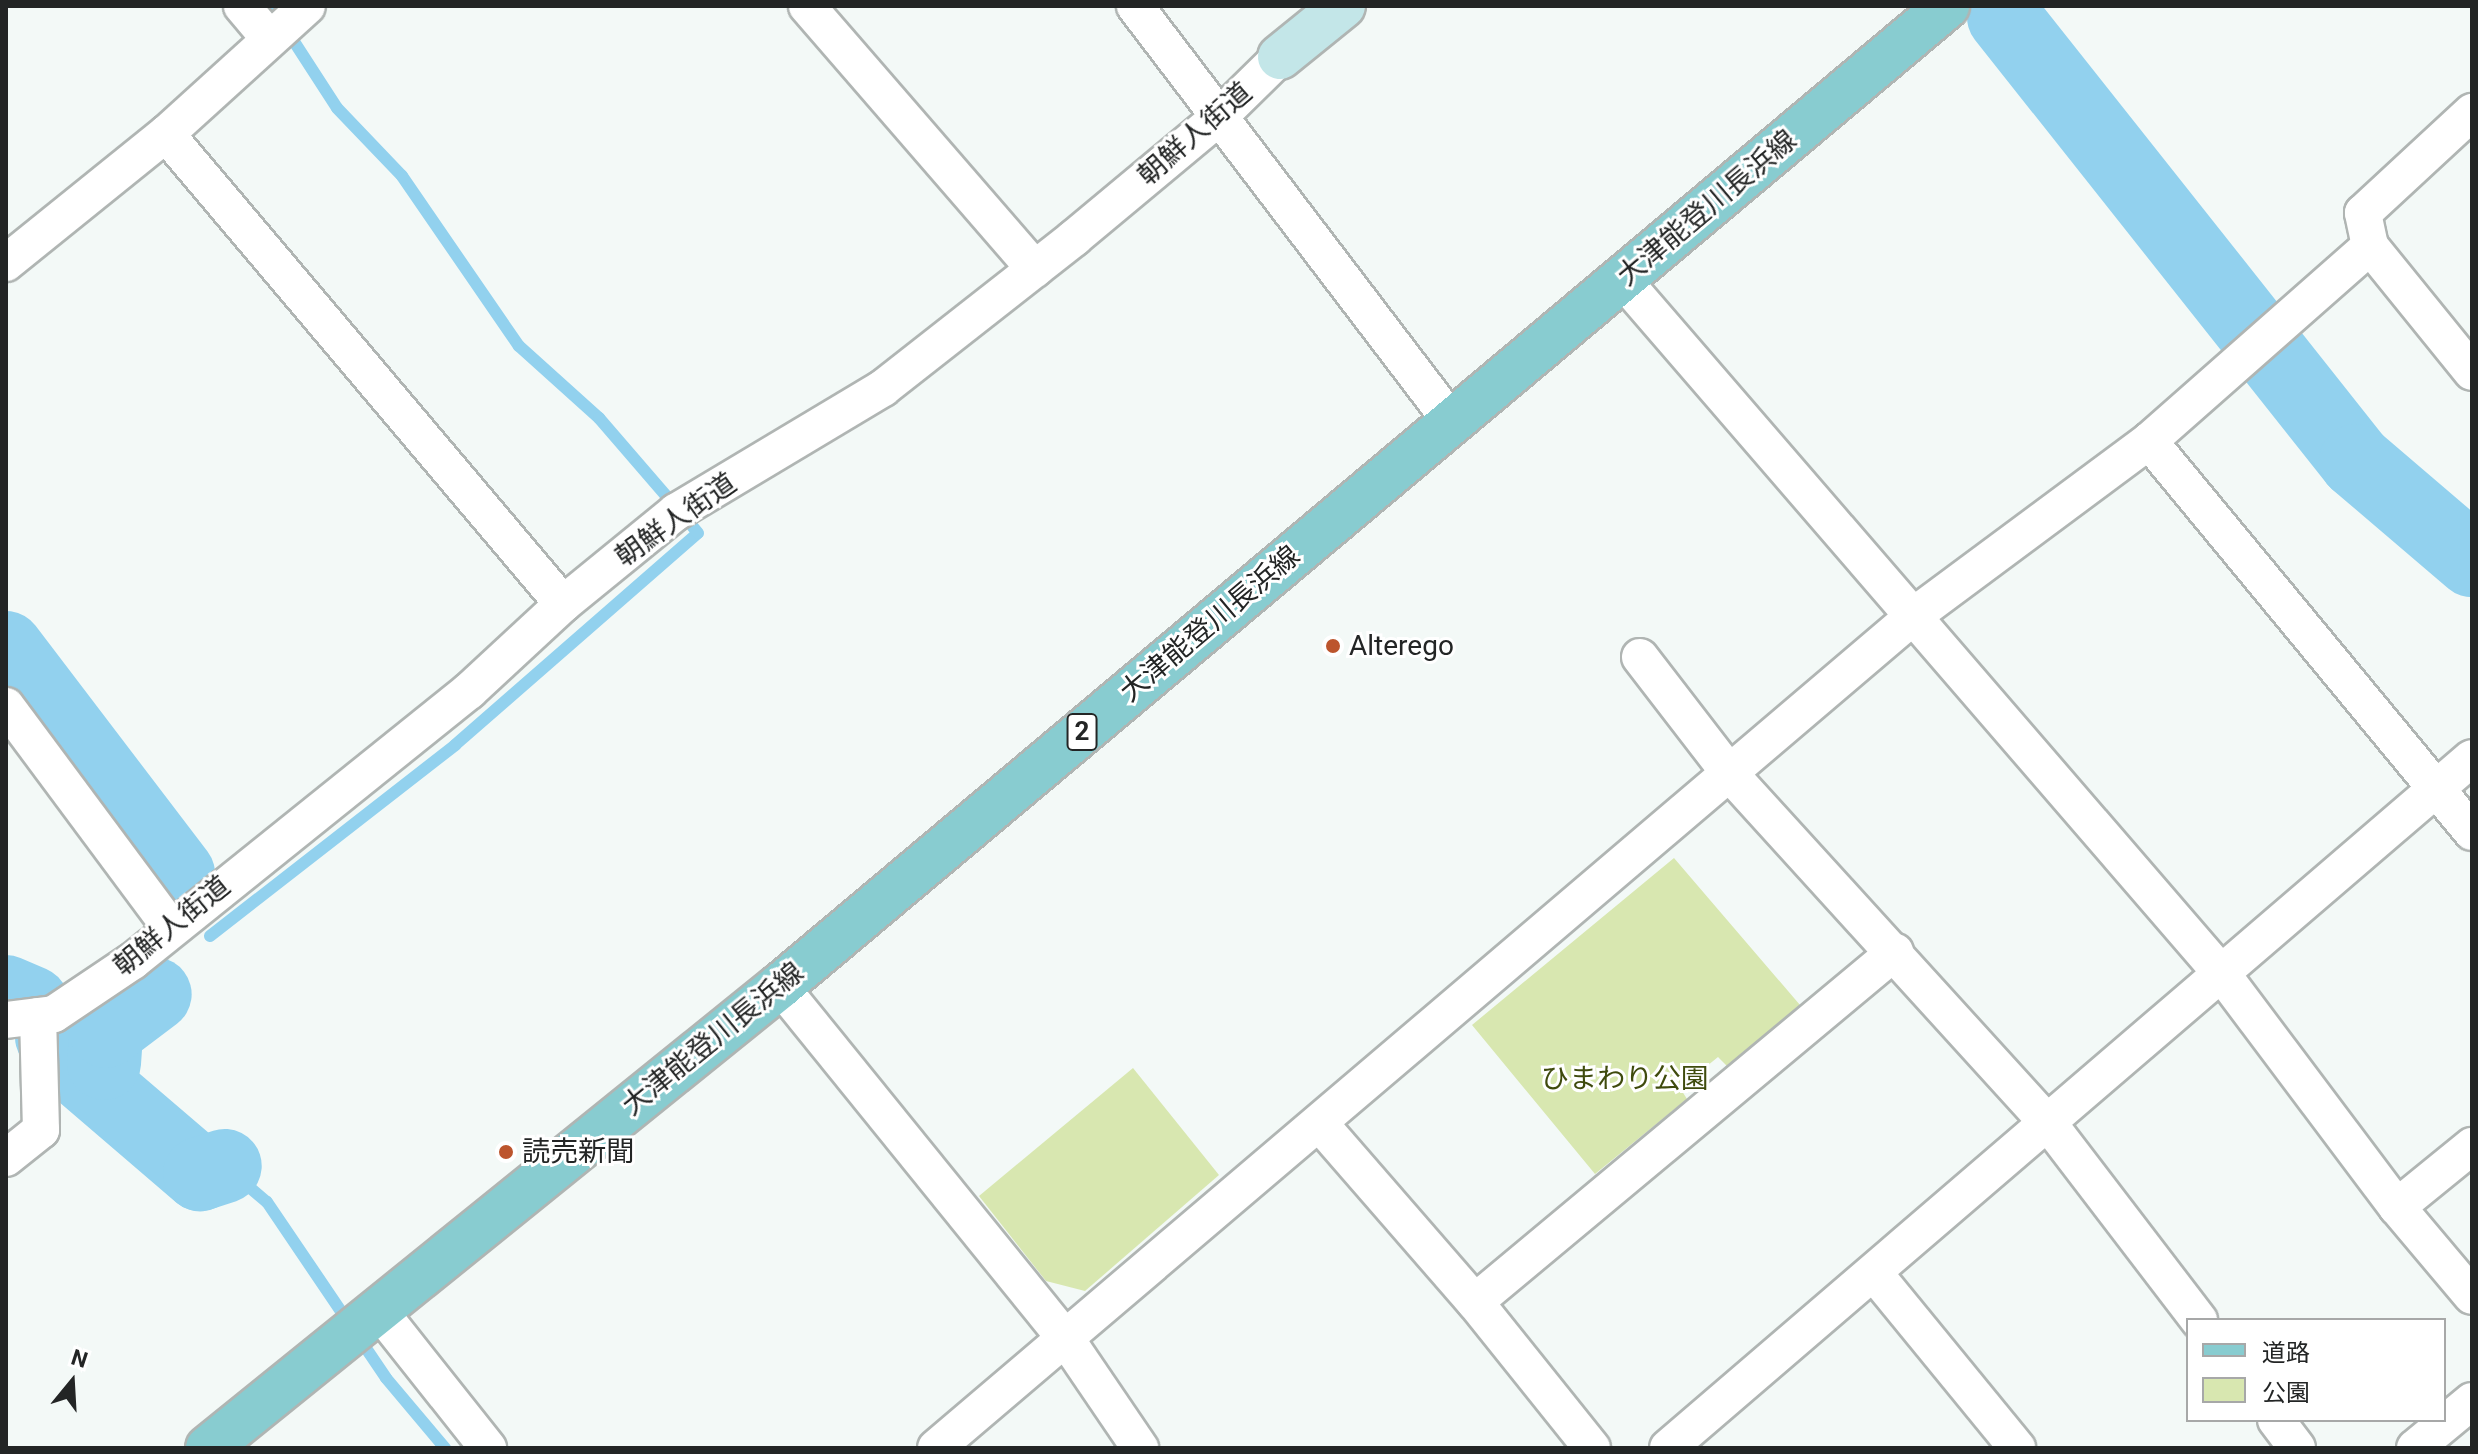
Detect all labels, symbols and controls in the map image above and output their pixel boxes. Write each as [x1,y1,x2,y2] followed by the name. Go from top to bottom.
[1131,75,1259,193] street label: 朝鮮人街道
[1610,123,1804,293] street label: 大津能登川長浜線
[609,466,743,574] street label: 朝鮮人街道
[1113,539,1307,709] street label: 大津能登川長浜線
[1349,629,1454,663] place label: Alterego
[1324,637,1342,655] marker: Alterego
[1066,710,1098,754] road number: 2
[107,869,237,983] street label: 朝鮮人街道
[615,955,811,1123] street label: 大津能登川長浜線
[1541,1062,1709,1096] park label: ひまわり公園
[522,1135,634,1169] place label: 読売新聞
[497,1143,515,1161] marker: 読売新聞
[2186,1318,2446,1422] legend
[2262,1339,2310,1367] text: 道路
[32,1342,112,1422] north arrow
[68,1344,91,1373] text: N
[2262,1379,2310,1407] text: 公園

